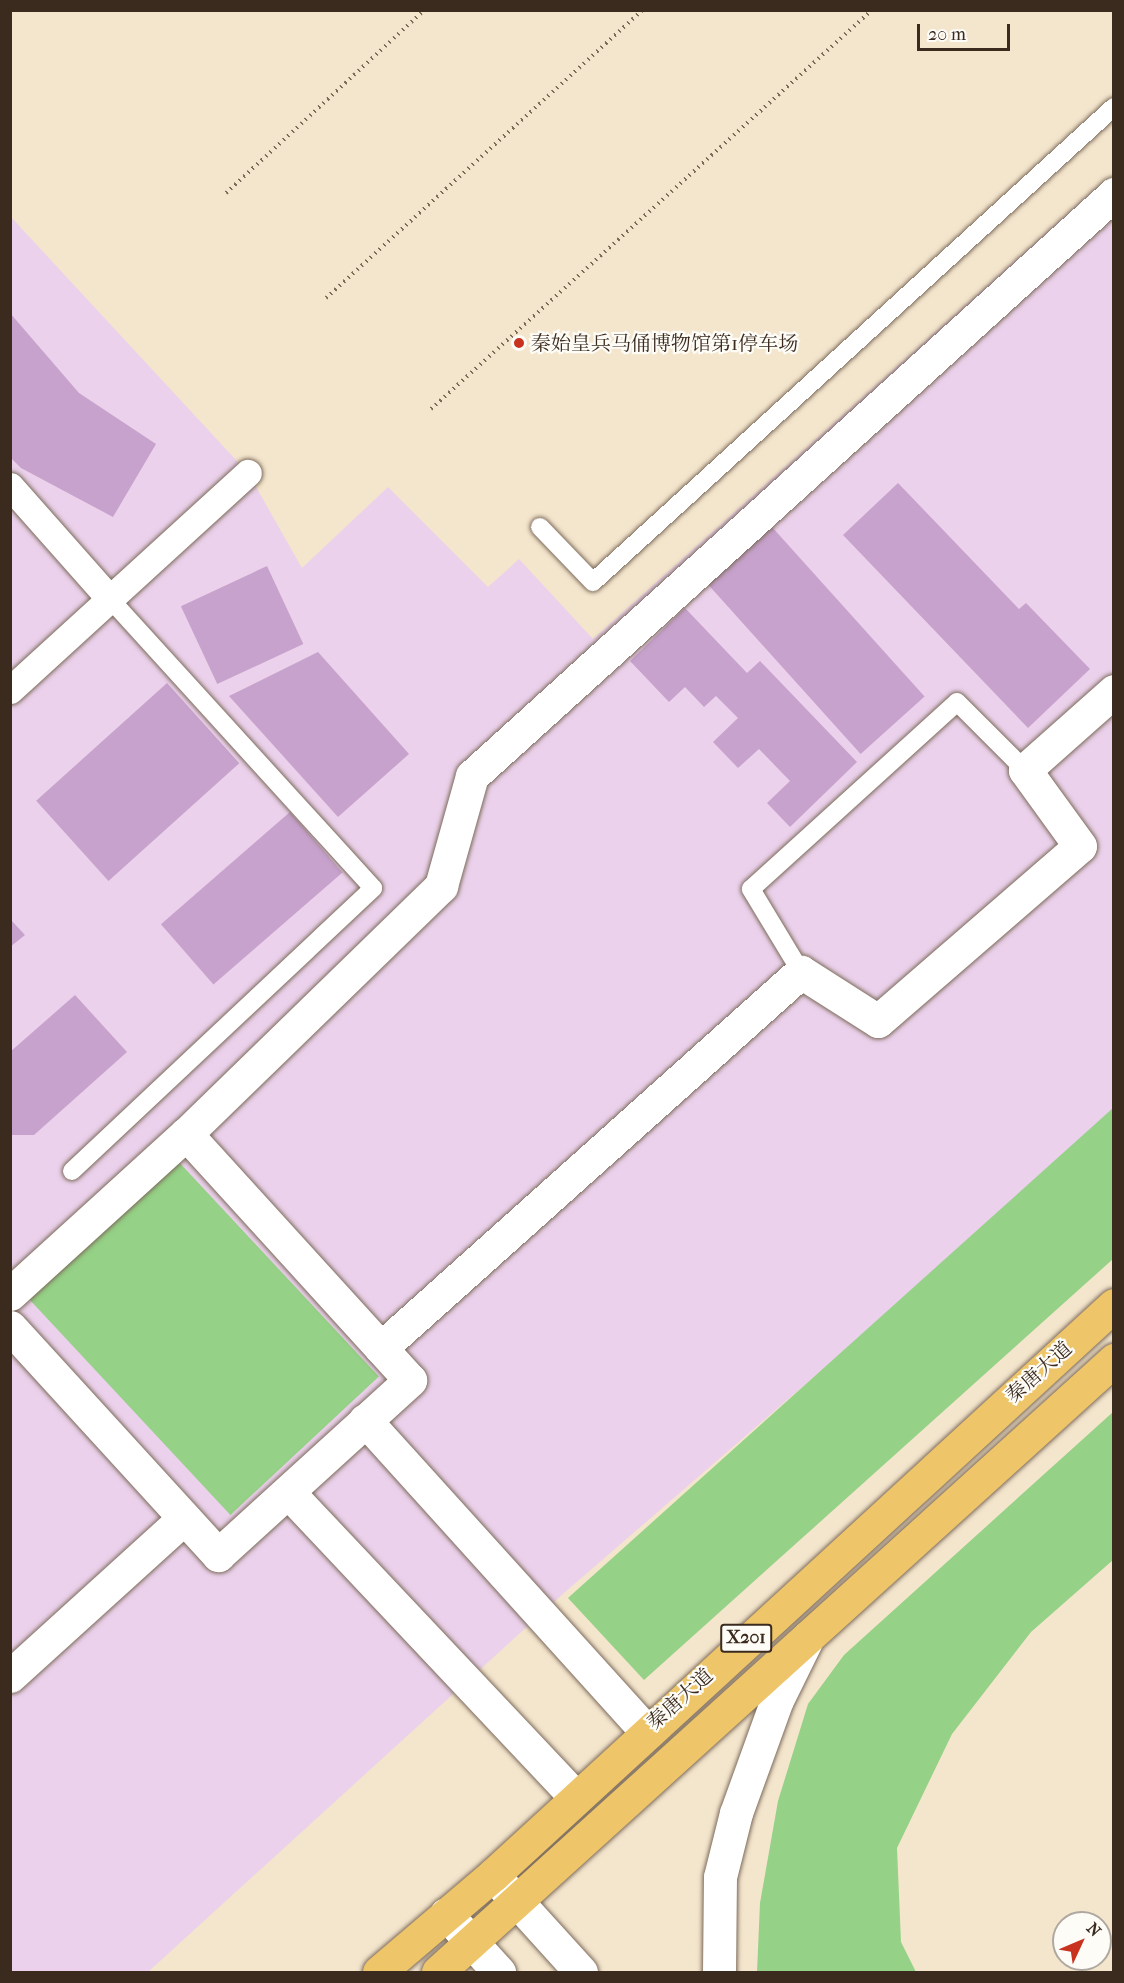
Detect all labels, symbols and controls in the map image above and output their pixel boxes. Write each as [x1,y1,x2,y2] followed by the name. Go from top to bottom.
[920,12,1013,50] scale bar
[928,24,966,45] text: 20 m
[531,331,798,355] place label: 秦始皇兵马俑博物馆第1停车场
[512,336,526,350] marker: 秦始皇兵马俑博物馆第1停车场
[1001,1336,1077,1408] street label: 秦唐大道
[719,1623,773,1653] road number: X201
[642,1663,718,1735] street label: 秦唐大道
[1052,1911,1112,1971] north arrow
[1083,1919,1105,1940] text: N

